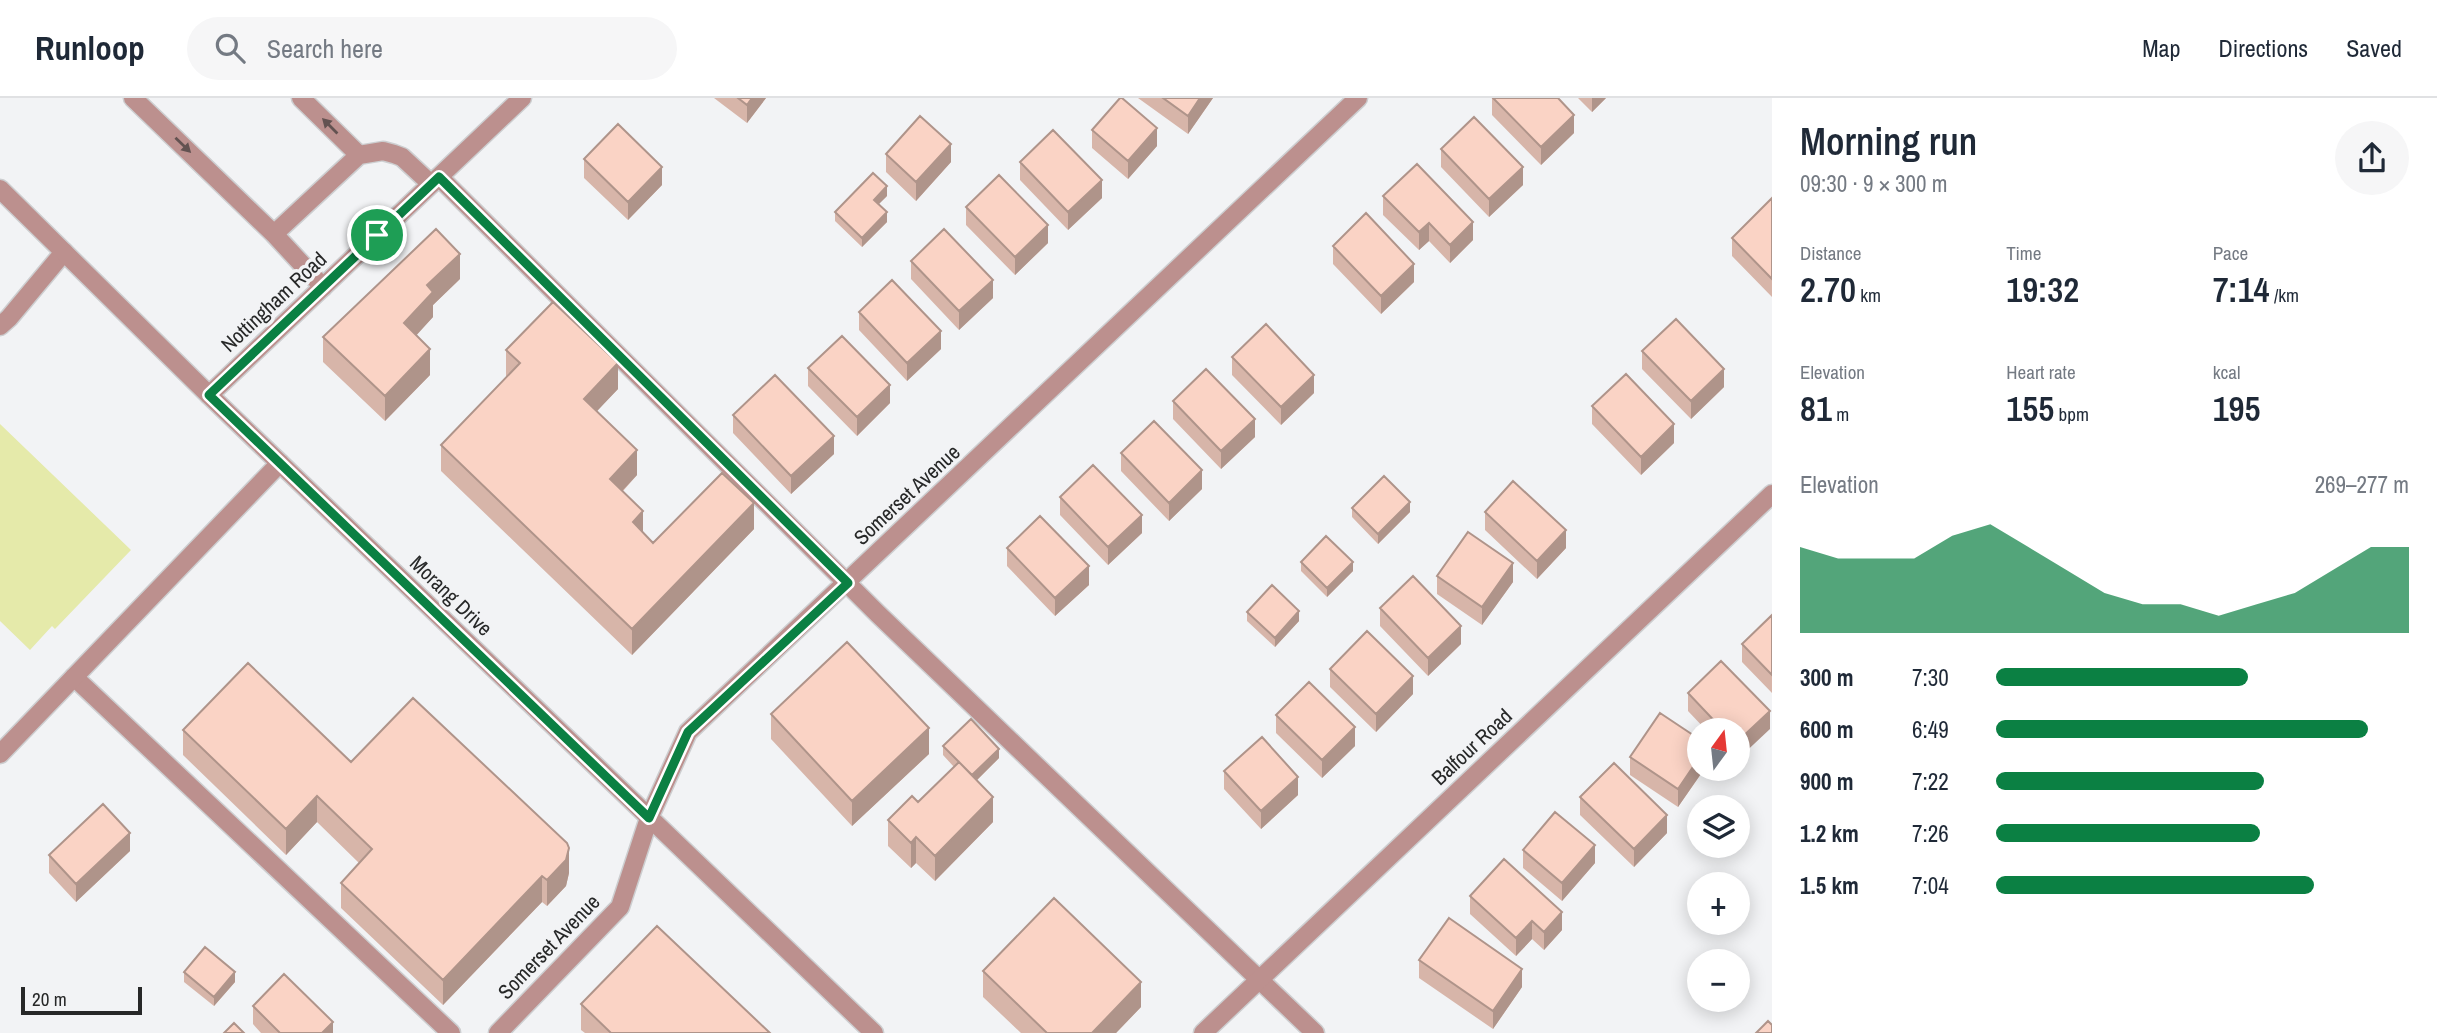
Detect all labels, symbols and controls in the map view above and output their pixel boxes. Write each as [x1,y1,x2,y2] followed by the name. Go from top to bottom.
[187,17,677,80] search box
[35,26,145,70] text: Runloop
[211,29,249,67] icon: search
[267,31,383,66] text: Search here
[2142,32,2180,64] text: Map
[2218,32,2308,64] text: Directions
[2346,32,2402,64] text: Saved
[1800,116,1977,167] text: Morning run
[322,119,339,135] one-way arrow
[2335,121,2409,195] button: share
[174,137,191,154] one-way arrow
[1800,168,1947,199] text: 09:30 · 9 × 300 m
[347,205,407,265] pin
[358,216,396,254] icon: arrive
[1800,240,1861,266] text: Distance
[2006,240,2041,266] text: Time
[2213,240,2248,266] text: Pace
[214,245,333,358] street label: Nottingham Road
[1800,266,1856,313] text: 2.70
[2006,266,2079,313] text: 19:32
[2213,266,2270,313] text: 7:14
[1856,282,1881,308] text: km
[2270,282,2299,308] text: /km
[1800,359,1865,385] text: Elevation
[2006,359,2076,385] text: Heart rate
[2213,359,2240,385] text: kcal
[1800,385,1832,432] text: 81
[2006,385,2054,432] text: 155
[2213,385,2261,432] text: 195
[1832,401,1849,427] text: m
[2054,401,2089,427] text: bpm
[847,438,966,551] street label: Somerset Avenue
[1800,469,1879,500] text: Elevation
[2315,469,2409,500] text: 269–277 m
[404,549,499,642] street label: Morang Drive
[1800,662,1853,693] text: 300 m
[1912,662,1949,693] text: 7:30
[1425,702,1518,792] street label: Balfour Road
[1800,714,1853,745] text: 600 m
[1912,714,1949,745] text: 6:49
[1687,718,1750,780] north arrow
[1687,718,1750,1012] map controls
[1800,766,1853,797] text: 900 m
[1912,766,1949,797] text: 7:22
[1687,795,1750,858] button: layers
[1800,818,1859,849] text: 1.2 km
[1912,818,1949,849] text: 7:26
[1800,870,1859,901] text: 1.5 km
[1912,870,1949,901] text: 7:04
[1687,872,1750,935] button: +
[491,888,606,1006] street label: Somerset Avenue
[1687,949,1750,1012] button: −
[21,984,142,1016] scale bar
[32,986,67,1012] text: 20 m

